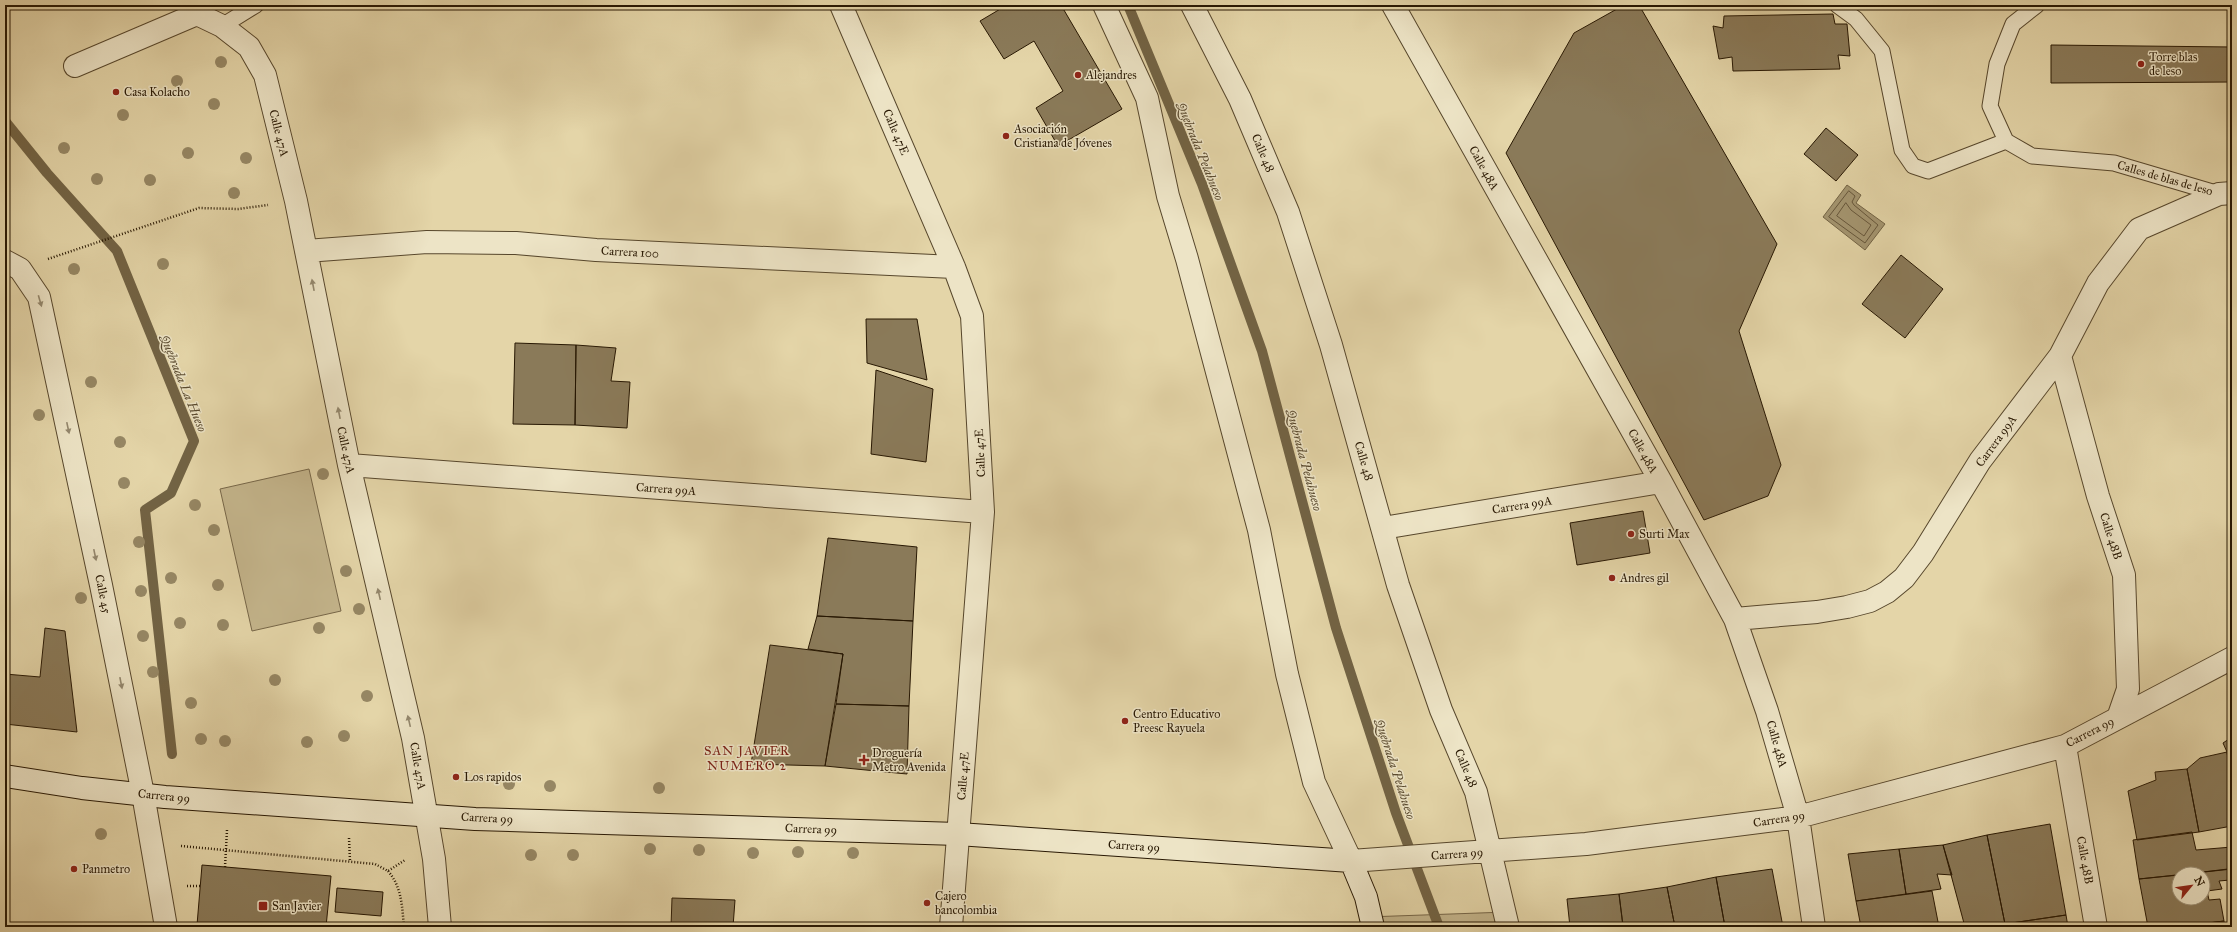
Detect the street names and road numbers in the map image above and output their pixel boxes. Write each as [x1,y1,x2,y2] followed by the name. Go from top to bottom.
[880,107,912,157] street label: Calle 47E
[266,108,292,158] street label: Calle 47A
[1249,132,1277,174] street label: Calle 48
[1466,143,1502,193] street label: Calle 48A
[2116,158,2214,198] street label: Calles de blas de leso
[601,243,659,261] street label: Carrera 100
[1973,412,2019,470] street label: Carrera 99A
[334,425,358,475] street label: Calle 47A
[1625,426,1661,476] street label: Calle 48A
[972,428,988,478] street label: Calle 47E
[1352,440,1376,482] street label: Calle 48
[635,480,697,498] street label: Carrera 99A
[1491,493,1553,517] street label: Carrera 99A
[2097,511,2125,561] street label: Calle 48B
[92,573,114,615] street label: Calle 45
[2064,714,2116,750] street label: Carrera 99
[1764,719,1790,769] street label: Calle 48A
[407,741,429,791] street label: Calle 47A
[1452,747,1480,789] street label: Calle 48
[954,751,972,801] street label: Calle 47E
[137,786,191,806] street label: Carrera 99
[1752,808,1806,830] street label: Carrera 99
[461,810,513,826] street label: Carrera 99
[785,821,837,837] street label: Carrera 99
[2074,835,2096,885] street label: Calle 48B
[1107,837,1161,855] street label: Carrera 99
[1430,845,1484,863] street label: Carrera 99

